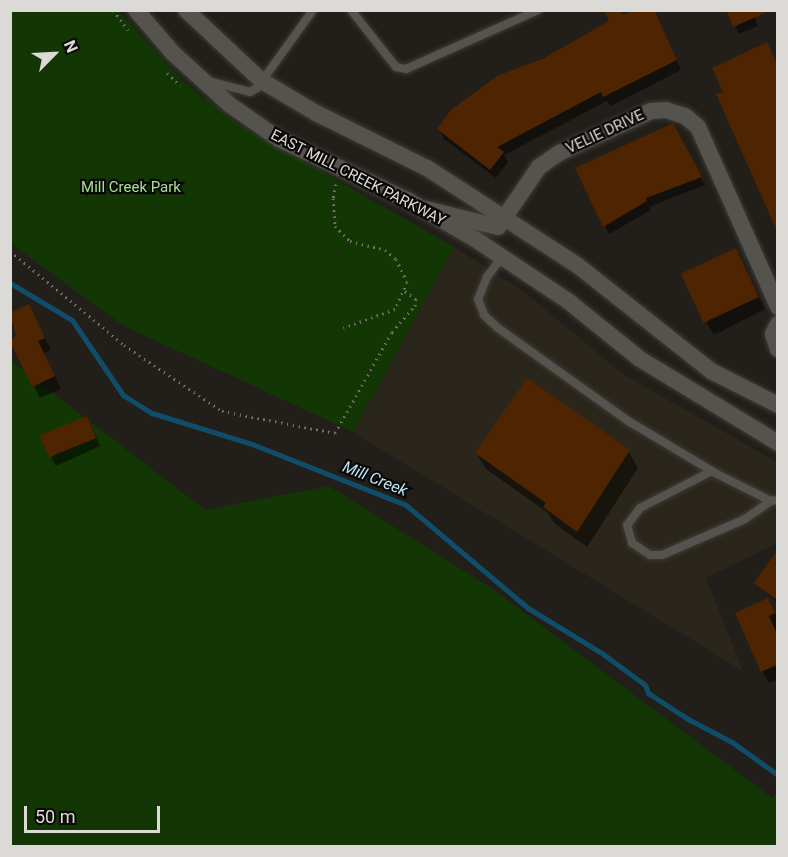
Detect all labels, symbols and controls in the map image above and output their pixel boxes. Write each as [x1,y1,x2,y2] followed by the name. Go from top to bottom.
[24,24,84,84] north arrow
[60,37,82,55] text: N
[563,106,647,158] street label: VELIE DRIVE
[267,126,449,230] street label: EAST MILL CREEK PARKWAY
[81,179,181,197] park label: Mill Creek Park
[340,457,410,501] water label: Mill Creek
[27,794,164,832] scale bar
[35,806,75,827] text: 50 m

